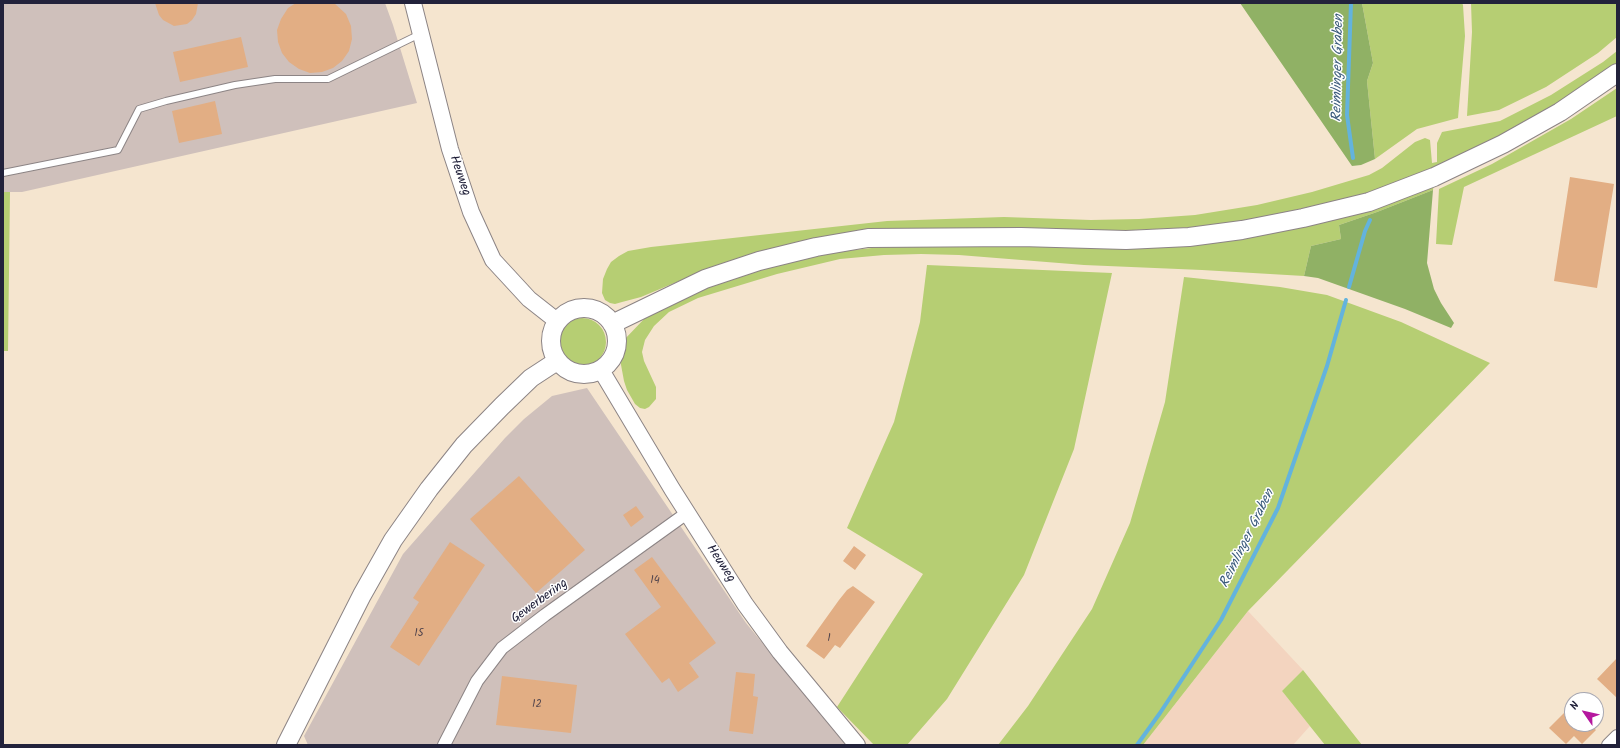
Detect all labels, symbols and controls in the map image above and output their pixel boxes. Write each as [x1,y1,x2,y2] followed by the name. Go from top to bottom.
[1330,14,1348,122] water label: Reimlinger Graben
[445,154,473,198] street label: Heuweg
[1217,487,1279,591] water label: Reimlinger Graben
[702,542,738,586] street label: Heuweg
[650,574,660,588] house number: 14
[509,576,571,628] street label: Gewerbering
[414,627,424,641] house number: 15
[827,632,831,646] house number: 1
[1564,692,1604,732] north arrow
[532,698,542,712] house number: 12
[1565,698,1584,714] text: N

